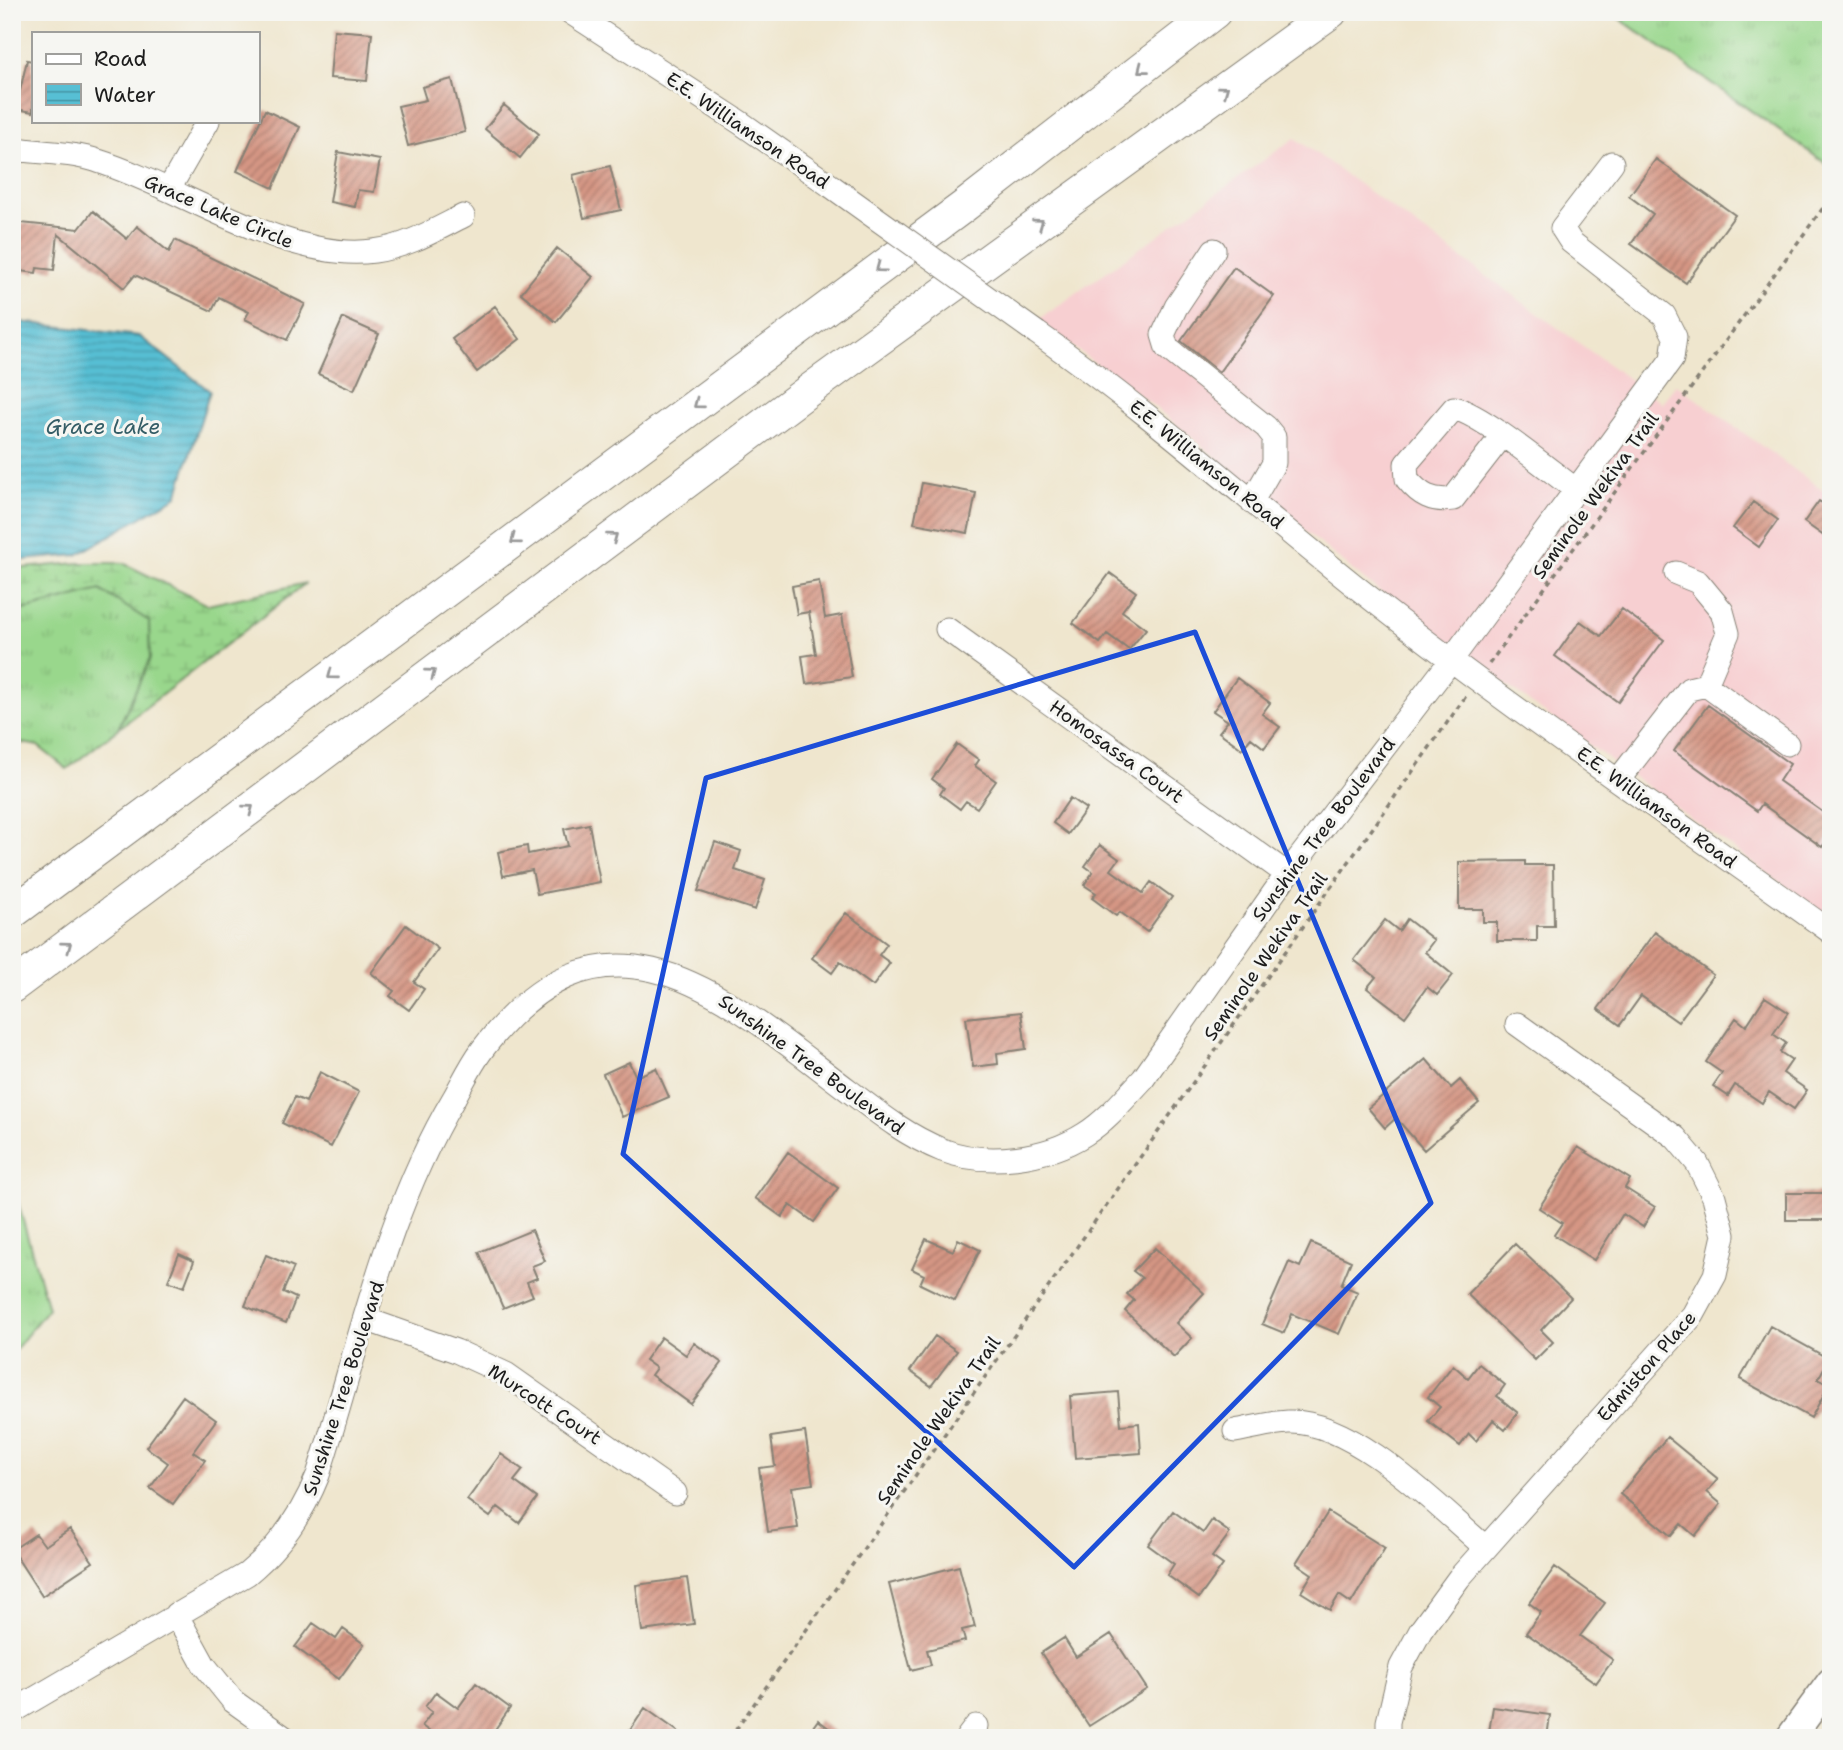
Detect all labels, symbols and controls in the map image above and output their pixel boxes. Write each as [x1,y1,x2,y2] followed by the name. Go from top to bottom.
[32,32,259,122] legend
[94,45,147,73] text: Road
[1137,60,1149,73] one-way arrow
[661,66,834,195] street label: E.E. Williamson Road
[94,81,156,109] text: Water
[1216,85,1228,98] one-way arrow
[140,169,297,254] street label: Grace Lake Circle
[1031,219,1044,231] one-way arrow
[875,260,888,273] one-way arrow
[1124,394,1289,535] street label: E.E. Williamson Road
[693,396,705,408] one-way arrow
[1526,407,1665,584] street label: Seminole Wekiva Trail
[46,413,160,441] water label: Grace Lake
[510,531,523,544] one-way arrow
[606,532,618,545] one-way arrow
[328,667,340,680] one-way arrow
[423,669,436,681] one-way arrow
[1044,694,1189,809] street label: Homosassa Court
[1246,732,1401,926] street label: Sunshine Tree Boulevard
[1572,741,1742,874] street label: E.E. Williamson Road
[241,805,254,818] one-way arrow
[1198,867,1333,1046] street label: Seminole Wekiva Trail
[59,941,72,954] one-way arrow
[714,988,910,1140] street label: Sunshine Tree Boulevard
[297,1278,390,1499] street label: Sunshine Tree Boulevard
[1591,1306,1701,1427] street label: Edmiston Place
[871,1331,1006,1510] street label: Seminole Wekiva Trail
[483,1358,606,1450] street label: Murcott Court

